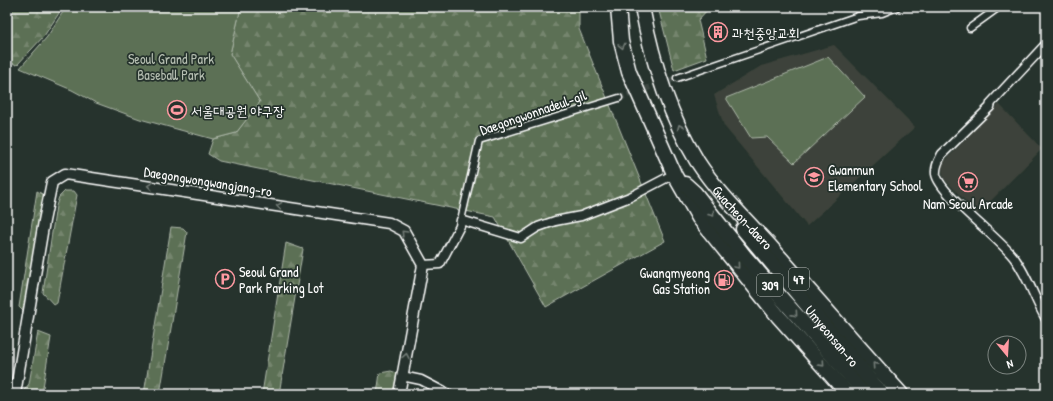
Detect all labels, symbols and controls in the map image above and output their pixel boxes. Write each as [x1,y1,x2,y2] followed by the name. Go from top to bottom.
[707,21,729,43] building icon: 과천중앙교회
[732,23,800,42] place label: 과천중앙교회
[618,43,626,49] one-way arrow
[128,49,214,84] park label: Seoul Grand Park Baseball Park
[477,85,589,140] street label: Daegongwonnadeul-gil
[166,99,188,121] sports icon: 서울대공원 야구장
[191,101,285,120] place label: 서울대공원 야구장
[677,124,685,132] one-way arrow
[828,160,923,196] place label: Gwanmun Elementary School
[142,161,274,202] street label: Daegongwongwangjang-ro
[803,166,825,188] school or university icon: Gwanmun Elementary School
[957,171,979,193] supermarket icon: Nam Seoul Arcade
[709,181,778,253] street label: Gwacheon-daero
[147,182,153,191] one-way arrow
[923,194,1013,213] place label: Nam Seoul Arcade
[276,202,282,211] one-way arrow
[707,210,714,217] one-way arrow
[401,230,408,238] one-way arrow
[732,261,739,268] one-way arrow
[239,262,324,298] place label: Seoul Grand Park Parking Lot
[640,263,710,298] place label: Gwangmyeong Gas Station
[214,268,236,290] parking icon: Seoul Grand Park Parking Lot
[789,268,809,290] road number: 47
[713,269,735,291] fuel station icon: Gwangmyeong Gas Station
[757,274,783,296] road number: 309
[801,301,864,370] street label: Umyeonsan-ro
[790,309,798,317] one-way arrow
[987,335,1027,375] north arrow
[401,352,410,359] one-way arrow
[1005,357,1015,372] text: N
[817,359,824,367] one-way arrow
[872,362,880,370] one-way arrow

